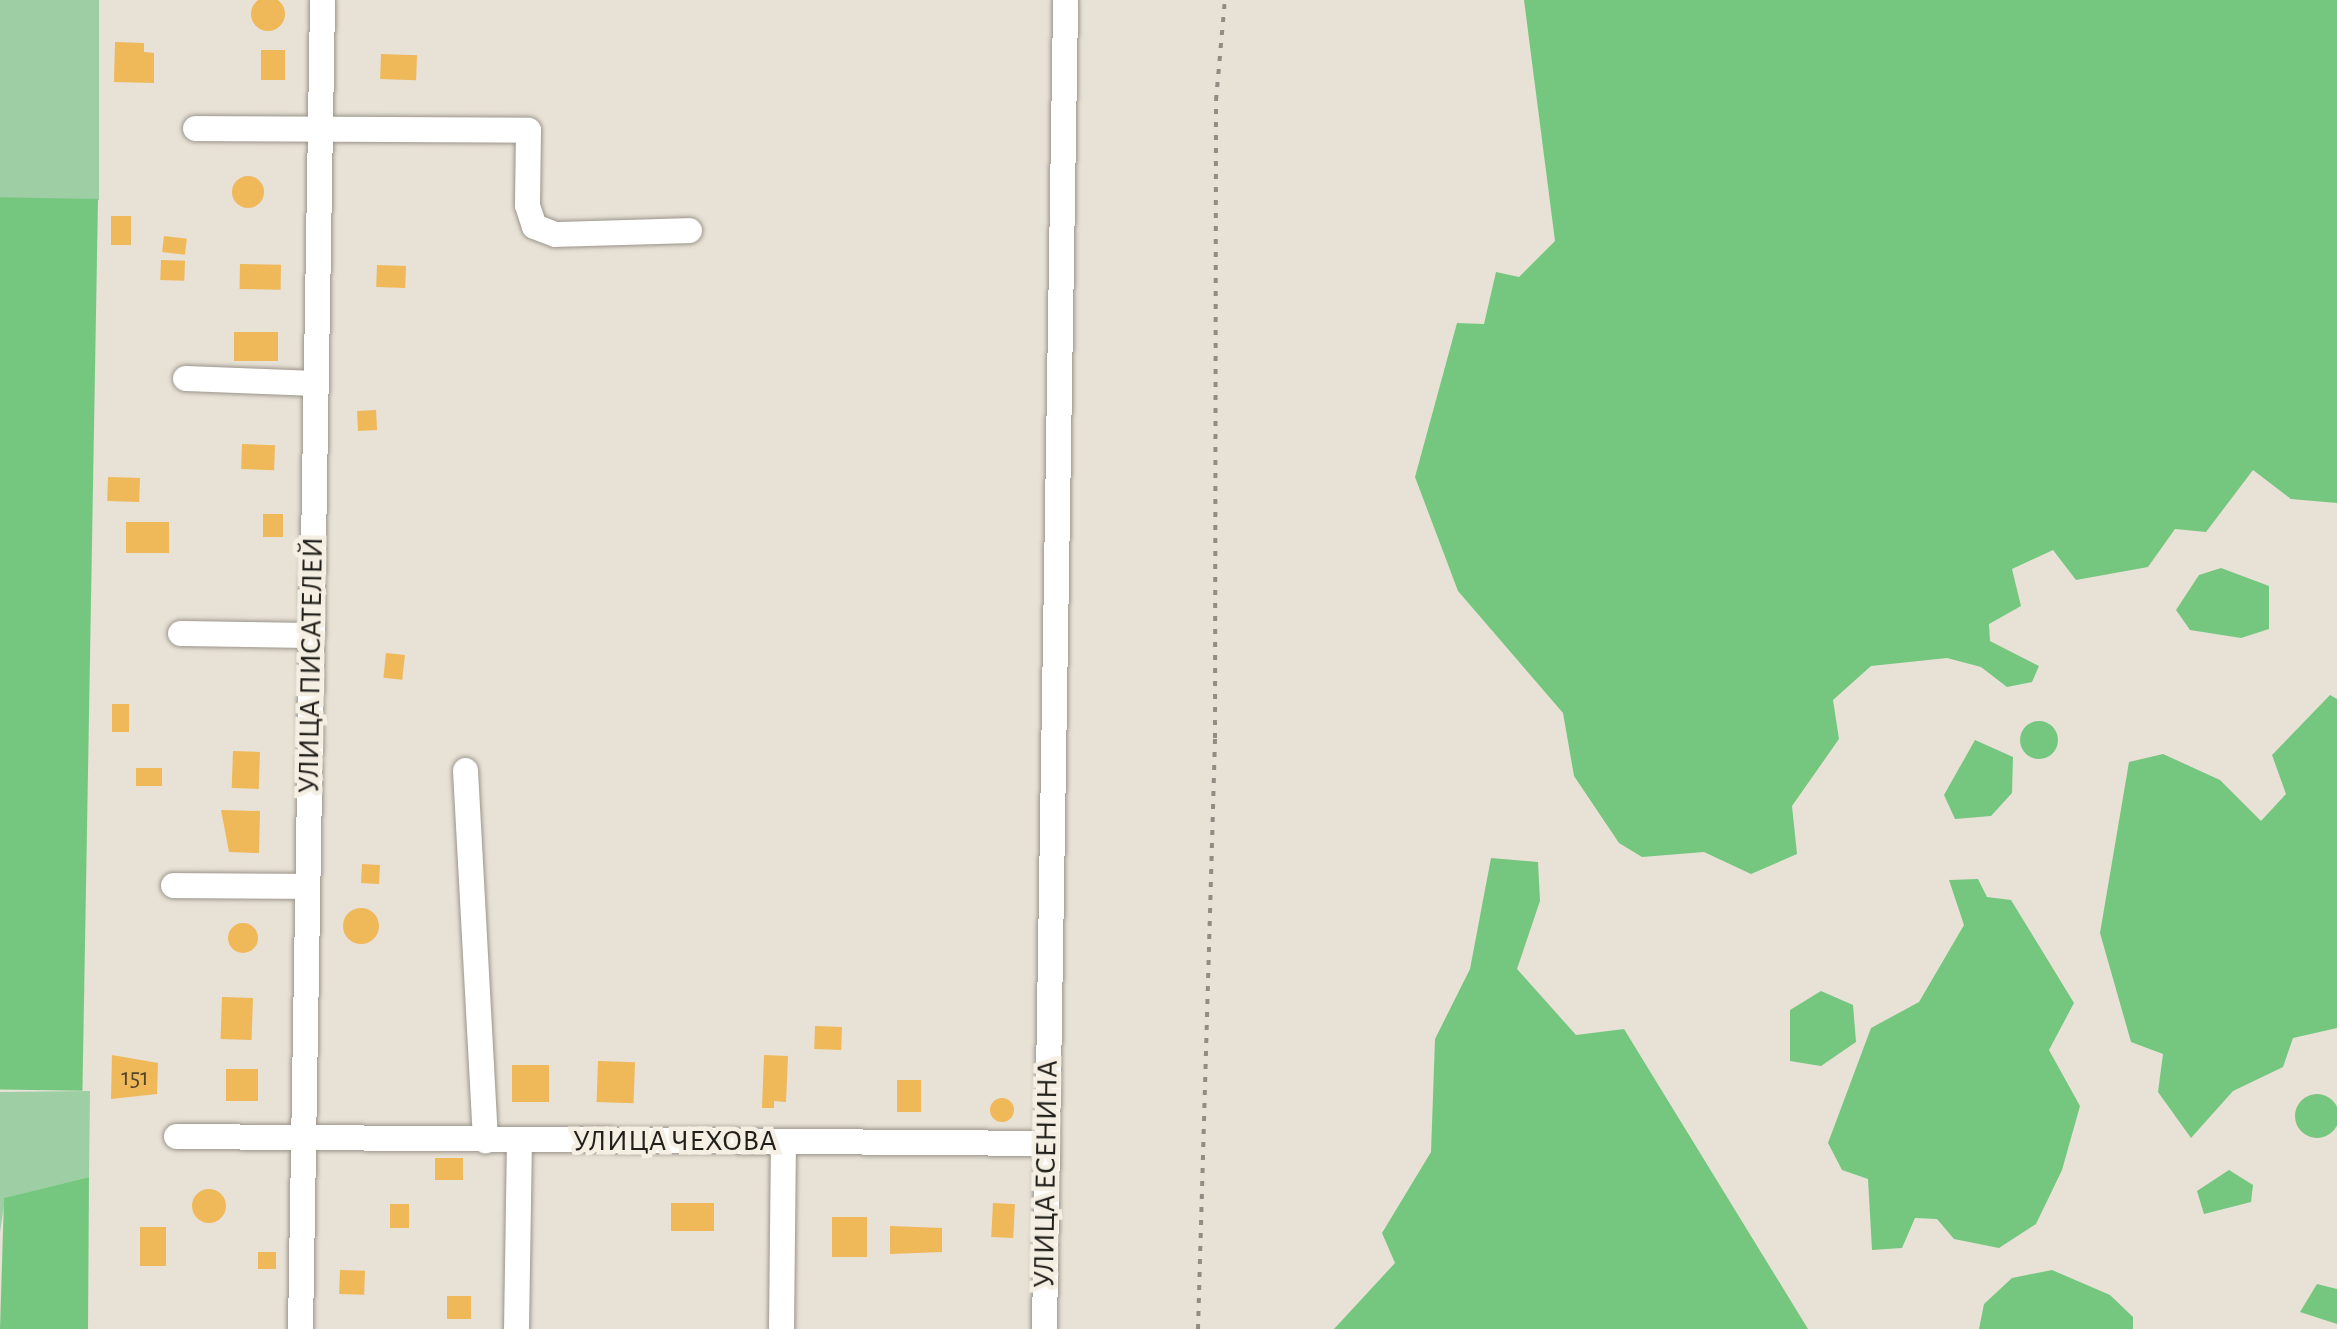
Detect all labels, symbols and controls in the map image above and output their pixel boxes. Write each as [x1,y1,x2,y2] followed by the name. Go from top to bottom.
[291,536,331,794] street label: УЛИЦА ПИСАТЕЛЕЙ
[1026,1060,1066,1288] street label: УЛИЦА ЕСЕНИНА
[121,1063,149,1093] house number: 151
[573,1123,777,1159] street label: УЛИЦА ЧЕХОВА

